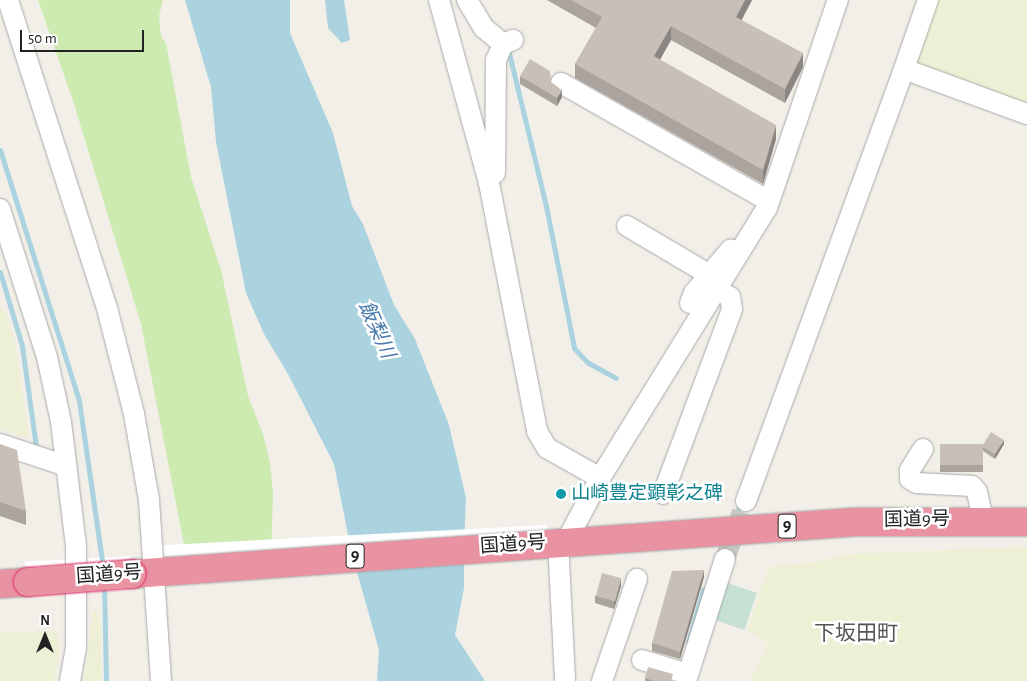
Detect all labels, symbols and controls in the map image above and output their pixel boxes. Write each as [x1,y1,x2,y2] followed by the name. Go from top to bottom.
[22,20,146,52] scale bar
[28,31,57,46] text: 50 m
[353,298,399,362] water label: 飯梨川
[571,483,723,505] place label: 山崎豊定顕彰之碑
[555,488,567,500] marker: 山崎豊定顕彰之碑
[884,508,950,532] street label: 国道9号
[777,511,797,542] road number: 9
[479,531,547,559] street label: 国道9号
[345,540,365,572] road number: 9
[75,561,143,589] street label: 国道9号
[20,611,70,661] north arrow
[40,614,50,628] text: N
[814,621,898,647] district label: 下坂田町

